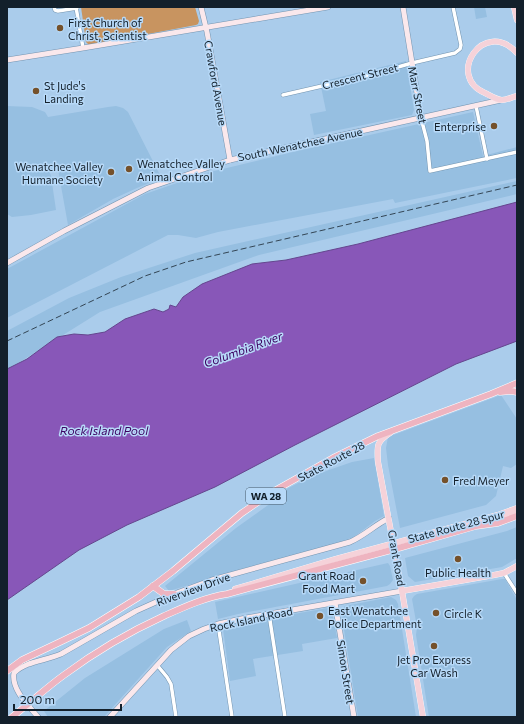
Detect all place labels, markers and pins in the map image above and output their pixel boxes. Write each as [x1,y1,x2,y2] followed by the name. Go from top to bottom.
[68,16,147,42] place label: First Church of Christ, Scientist
[55,23,65,33] marker: First Church of Christ, Scientist
[44,79,86,105] place label: St Jude's Landing
[31,86,41,96] marker: St Jude's Landing
[434,120,486,133] place label: Enterprise
[489,121,499,131] marker: Enterprise
[137,157,225,183] place label: Wenatchee Valley Animal Control
[15,160,103,186] place label: Wenatchee Valley Humane Society
[124,164,134,174] marker: Wenatchee Valley Animal Control
[106,167,116,177] marker: Wenatchee Valley Humane Society
[453,474,510,487] place label: Fred Meyer
[440,475,450,485] marker: Fred Meyer
[453,554,463,564] marker: Public Health
[425,566,491,579] place label: Public Health
[298,569,355,595] place label: Grant Road Food Mart
[358,576,368,586] marker: Grant Road Food Mart
[328,604,422,630] place label: East Wenatchee Police Department
[444,607,483,620] place label: Circle K
[431,608,441,618] marker: Circle K
[315,611,325,621] marker: East Wenatchee Police Department
[429,641,439,651] marker: Jet Pro Express Car Wash
[397,653,471,679] place label: Jet Pro Express Car Wash

